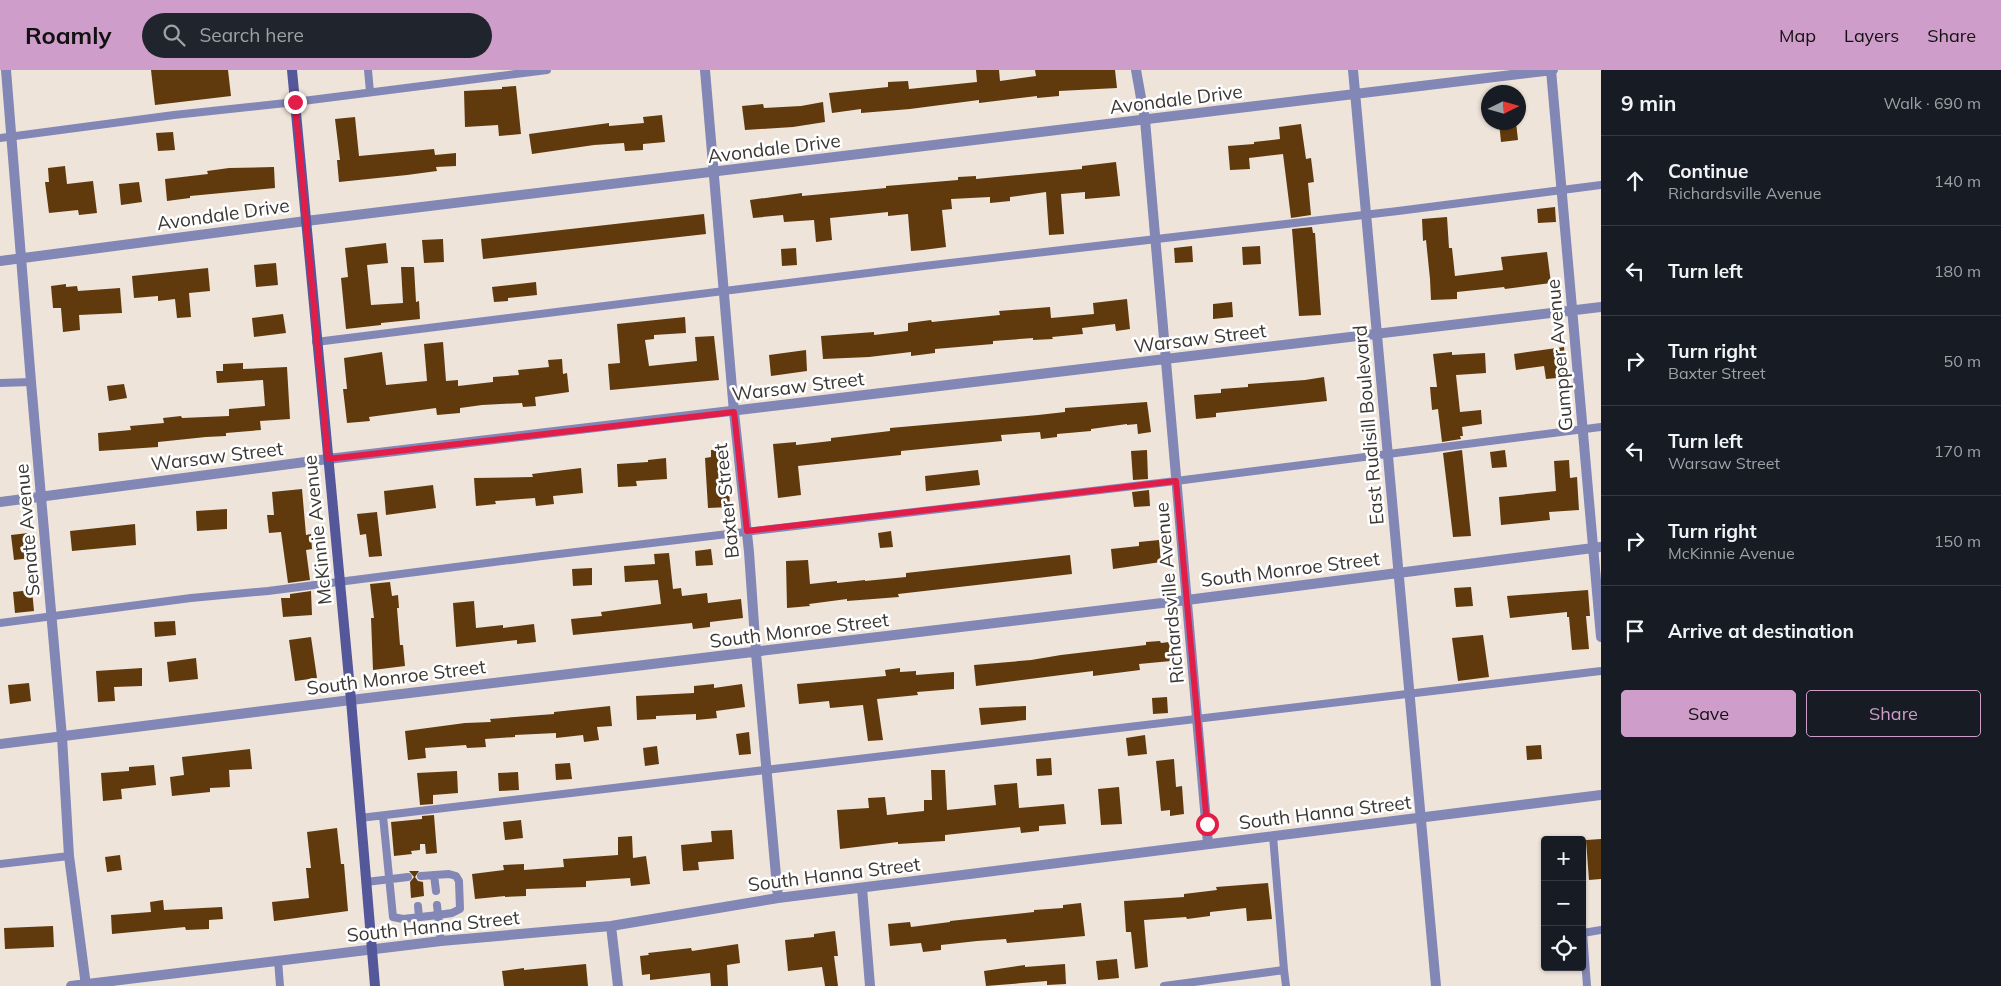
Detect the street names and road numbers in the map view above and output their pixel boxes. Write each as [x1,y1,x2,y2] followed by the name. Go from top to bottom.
[1108,79,1244,119] street label: Avondale Drive
[706,128,842,168] street label: Avondale Drive
[155,193,291,235] street label: Avondale Drive
[1540,278,1578,432] street label: Gumpper Avenue
[1133,318,1268,358] street label: Warsaw Street
[1347,324,1389,526] street label: East Rudisill Boulevard
[731,366,866,406] street label: Warsaw Street
[150,436,285,476] street label: Warsaw Street
[708,442,744,560] street label: Baxter Street
[297,454,337,606] street label: McKinnie Avenue
[9,463,45,597] street label: Senate Avenue
[1149,501,1189,685] street label: Richardsville Avenue
[1199,546,1381,592] street label: South Monroe Street
[708,607,890,653] street label: South Monroe Street
[305,654,487,700] street label: South Monroe Street
[1237,789,1413,834] street label: South Hanna Street
[746,851,922,896] street label: South Hanna Street
[345,905,521,947] street label: South Hanna Street

